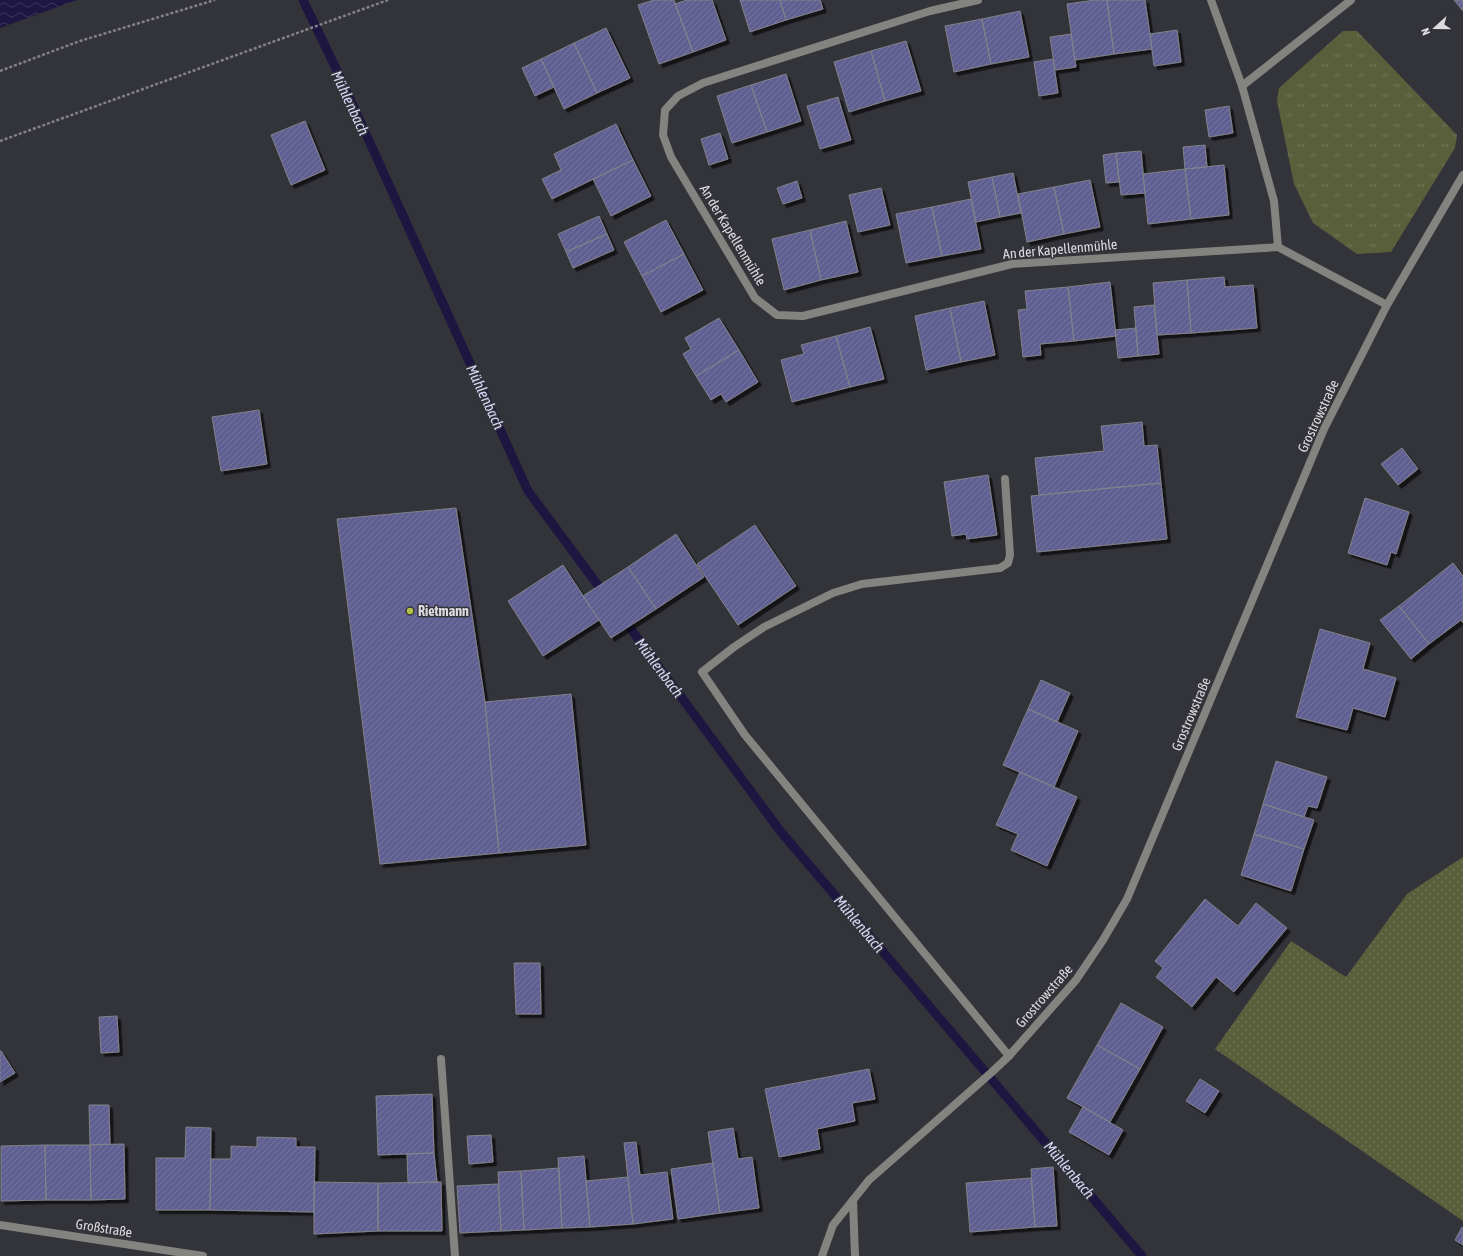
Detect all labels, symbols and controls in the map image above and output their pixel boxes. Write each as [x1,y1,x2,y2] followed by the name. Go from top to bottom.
[1415,8,1455,48] north arrow
[1419,26,1432,37] text: N
[328,68,373,138] water label: Mühlenbach
[697,182,769,288] street label: An der Kapellenmühle
[1002,236,1118,262] street label: An der Kapellenmühle
[463,362,508,432] water label: Mühlenbach
[1294,377,1342,455] street label: Grostrowstraße
[418,603,469,619] place label: Rietmann
[405,606,415,616] marker: Rietmann
[632,635,687,700] water label: Mühlenbach
[1168,675,1214,753] street label: Grostrowstraße
[831,892,888,956] water label: Mühlenbach
[1012,961,1076,1031] street label: Grostrowstraße
[1041,1138,1098,1202] water label: Mühlenbach
[75,1216,133,1240] street label: Großstraße

